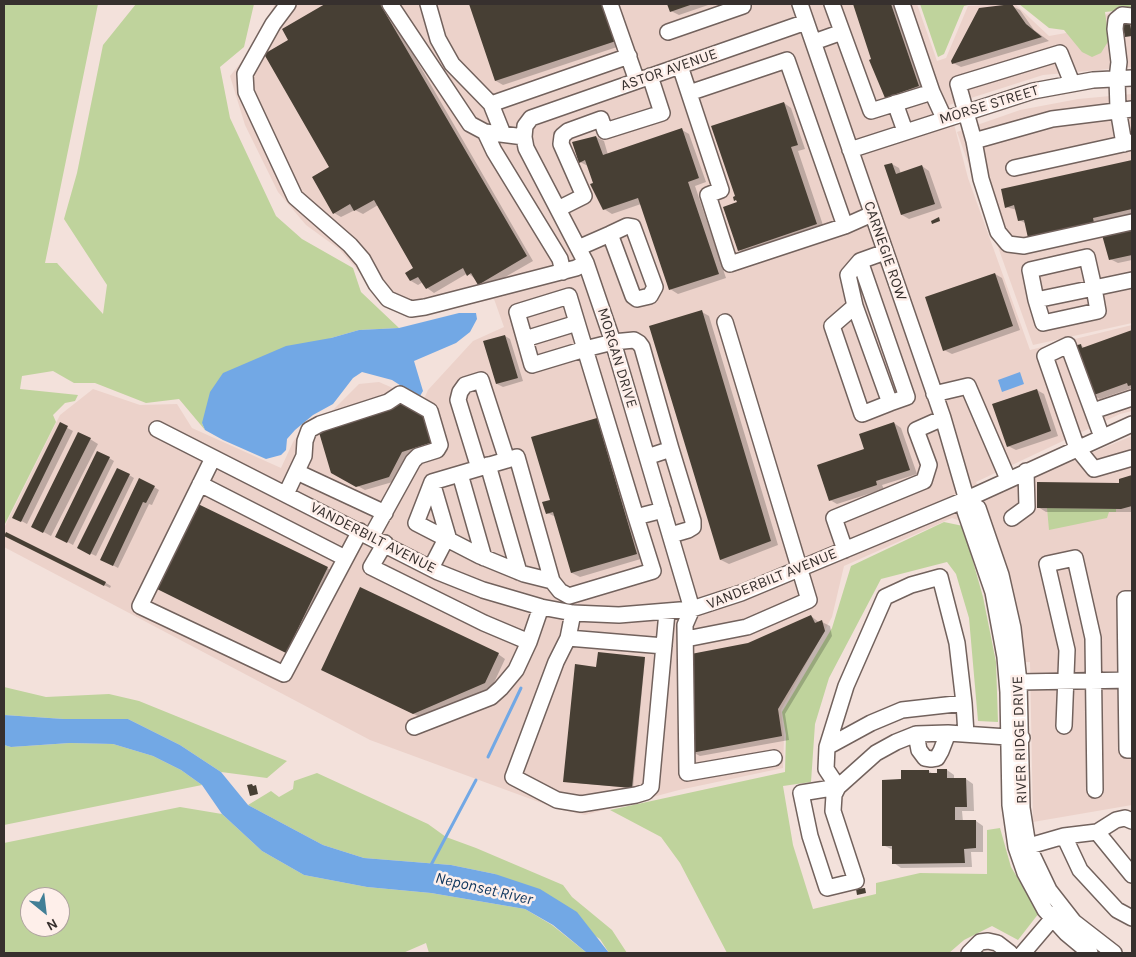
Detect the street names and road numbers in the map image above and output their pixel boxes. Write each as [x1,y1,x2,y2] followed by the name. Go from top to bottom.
[618,45,720,95] street label: ASTOR AVENUE
[937,81,1041,129] street label: MORSE STREET
[860,199,910,303] street label: CARNEGIE ROW
[593,306,641,410] street label: MORGAN DRIVE
[307,498,439,578] street label: VANDERBILT AVENUE
[704,545,840,613] street label: VANDERBILT AVENUE
[1009,676,1031,804] street label: RIVER RIDGE DRIVE

